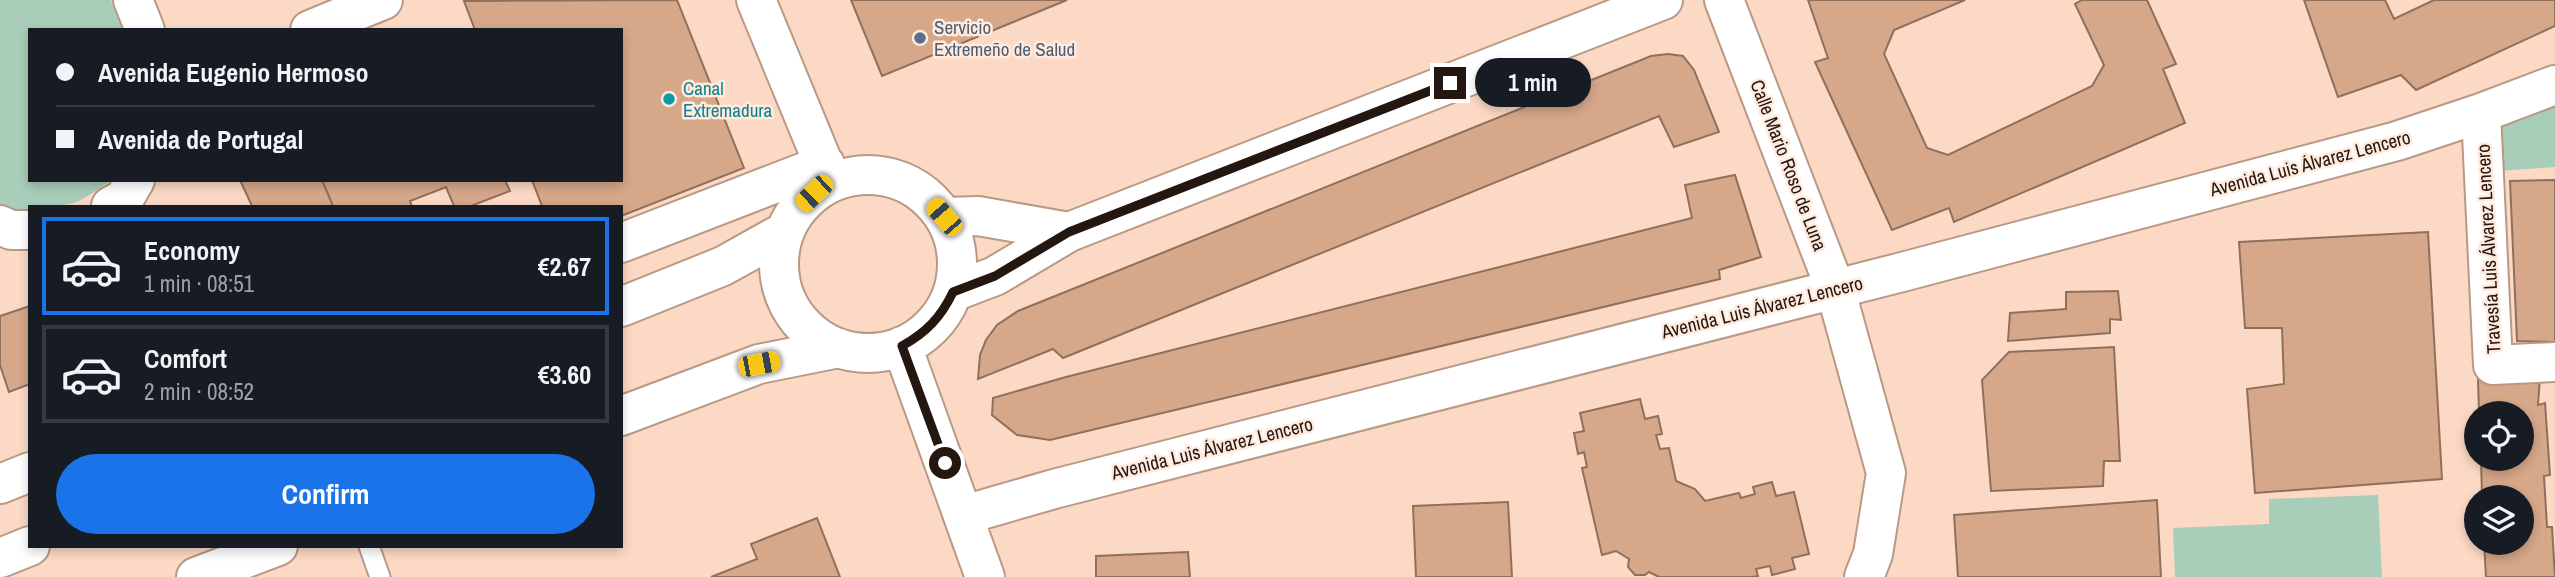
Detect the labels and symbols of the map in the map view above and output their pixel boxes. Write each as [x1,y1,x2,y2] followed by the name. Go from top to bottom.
[934,14,1075,62] place label: Servicio Extremeño de Salud
[912,30,928,46] marker: Servicio Extremeño de Salud
[1474,58,1590,108] callout: 1 min
[1434,67,1466,99] route end
[683,75,773,123] place label: Canal Extremadura
[1744,76,1834,254] street label: Calle Mario Roso de Luna
[661,91,677,107] marker: Canal Extremadura
[2206,124,2413,203] street label: Avenida Luis Álvarez Lencero
[2470,144,2506,354] street label: Travesía Luis Álvarez Lencero
[792,171,837,215] car
[923,194,966,240] car
[1658,269,1865,345] street label: Avenida Luis Álvarez Lencero
[737,350,782,378] car
[1108,410,1315,486] street label: Avenida Luis Álvarez Lencero
[929,447,961,479] route start

